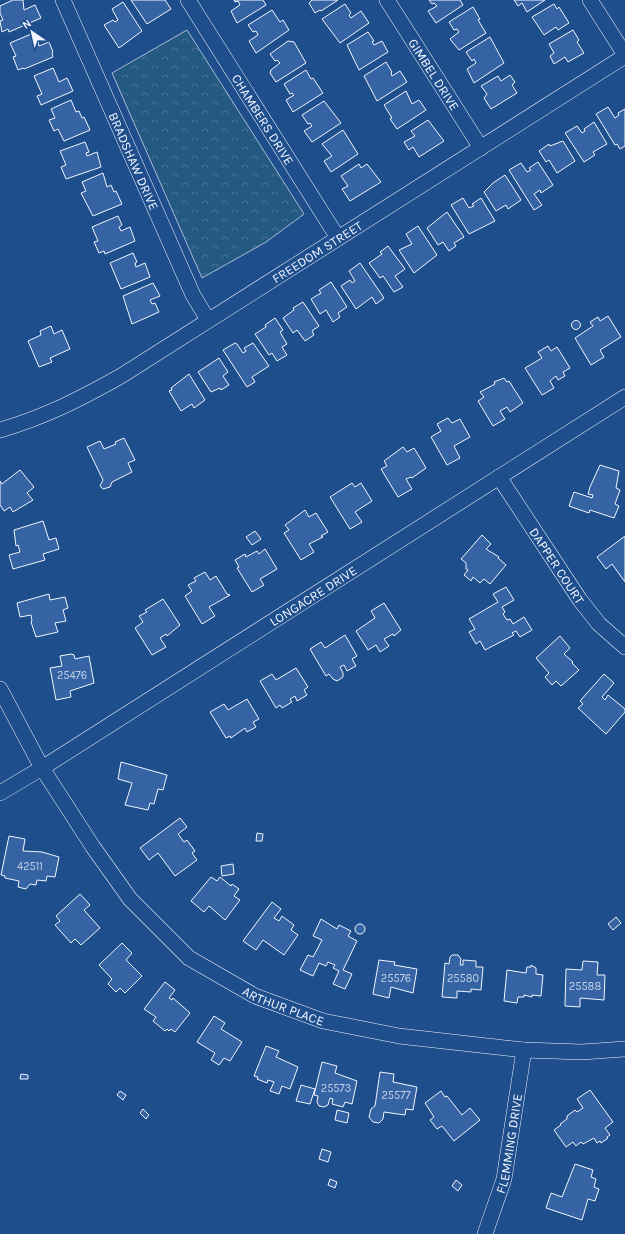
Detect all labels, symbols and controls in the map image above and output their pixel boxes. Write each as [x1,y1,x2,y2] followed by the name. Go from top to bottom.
[12,12,52,52] north arrow
[20,17,34,32] text: N
[405,36,462,113] street label: GIMBEL DRIVE
[229,71,297,168] street label: CHAMBERS DRIVE
[105,110,162,212] street label: BRADSHAW DRIVE
[269,218,366,286] street label: FREEDOM STREET
[526,525,588,607] street label: DAPPER COURT
[267,563,360,629] street label: LONGACRE DRIVE
[57,669,87,682] house number: 25476
[17,860,43,873] house number: 42511
[381,972,411,985] house number: 25576
[447,972,479,985] house number: 25580
[569,980,601,993] house number: 25588
[240,983,326,1029] street label: ARTHUR PLACE
[321,1082,351,1095] house number: 25573
[381,1089,411,1102] house number: 25577
[493,1093,525,1196] street label: FLEMMING DRIVE

